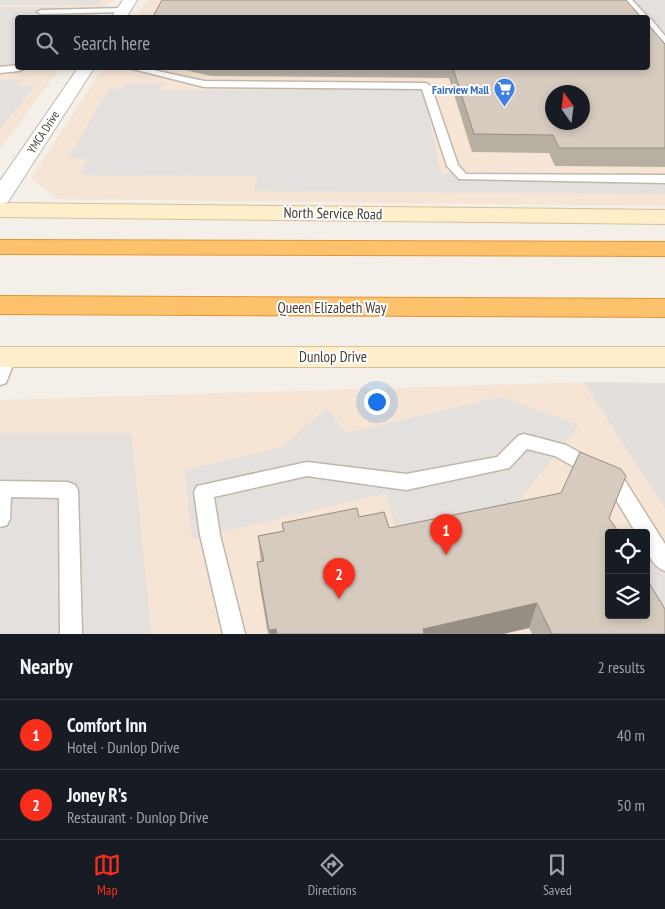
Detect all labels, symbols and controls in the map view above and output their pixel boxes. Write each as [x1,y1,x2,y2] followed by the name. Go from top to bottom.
[15,15,650,70] search box
[33,29,61,57] icon: search
[73,31,150,55] text: Search here
[493,77,517,108] supermarket icon: Fairview Mall
[432,82,489,97] place label: Fairview Mall
[545,85,590,130] north arrow
[24,108,62,156] street label: YMCA Drive
[283,203,383,223] street label: North Service Road
[278,298,387,317] street label: Queen Elizabeth Way
[299,347,367,366] street label: Dunlop Drive
[364,389,390,415] your location
[430,514,462,555] pin: 1
[605,529,650,619] map controls
[605,529,650,574] button: locate
[323,558,355,599] pin: 2
[605,574,650,619] button: layers
[20,653,73,680] text: Nearby
[598,657,645,677] text: 2 results
[67,713,147,737] text: Comfort Inn
[32,725,40,745] text: 1
[617,725,645,745] text: 40 m
[67,737,180,757] text: Hotel · Dunlop Drive
[67,783,127,807] text: Joney R's
[32,795,40,815] text: 2
[617,795,645,815] text: 50 m
[67,807,209,827] text: Restaurant · Dunlop Drive
[93,851,121,899] tab: Map
[308,851,356,899] tab: Directions
[543,851,572,899] tab: Saved

